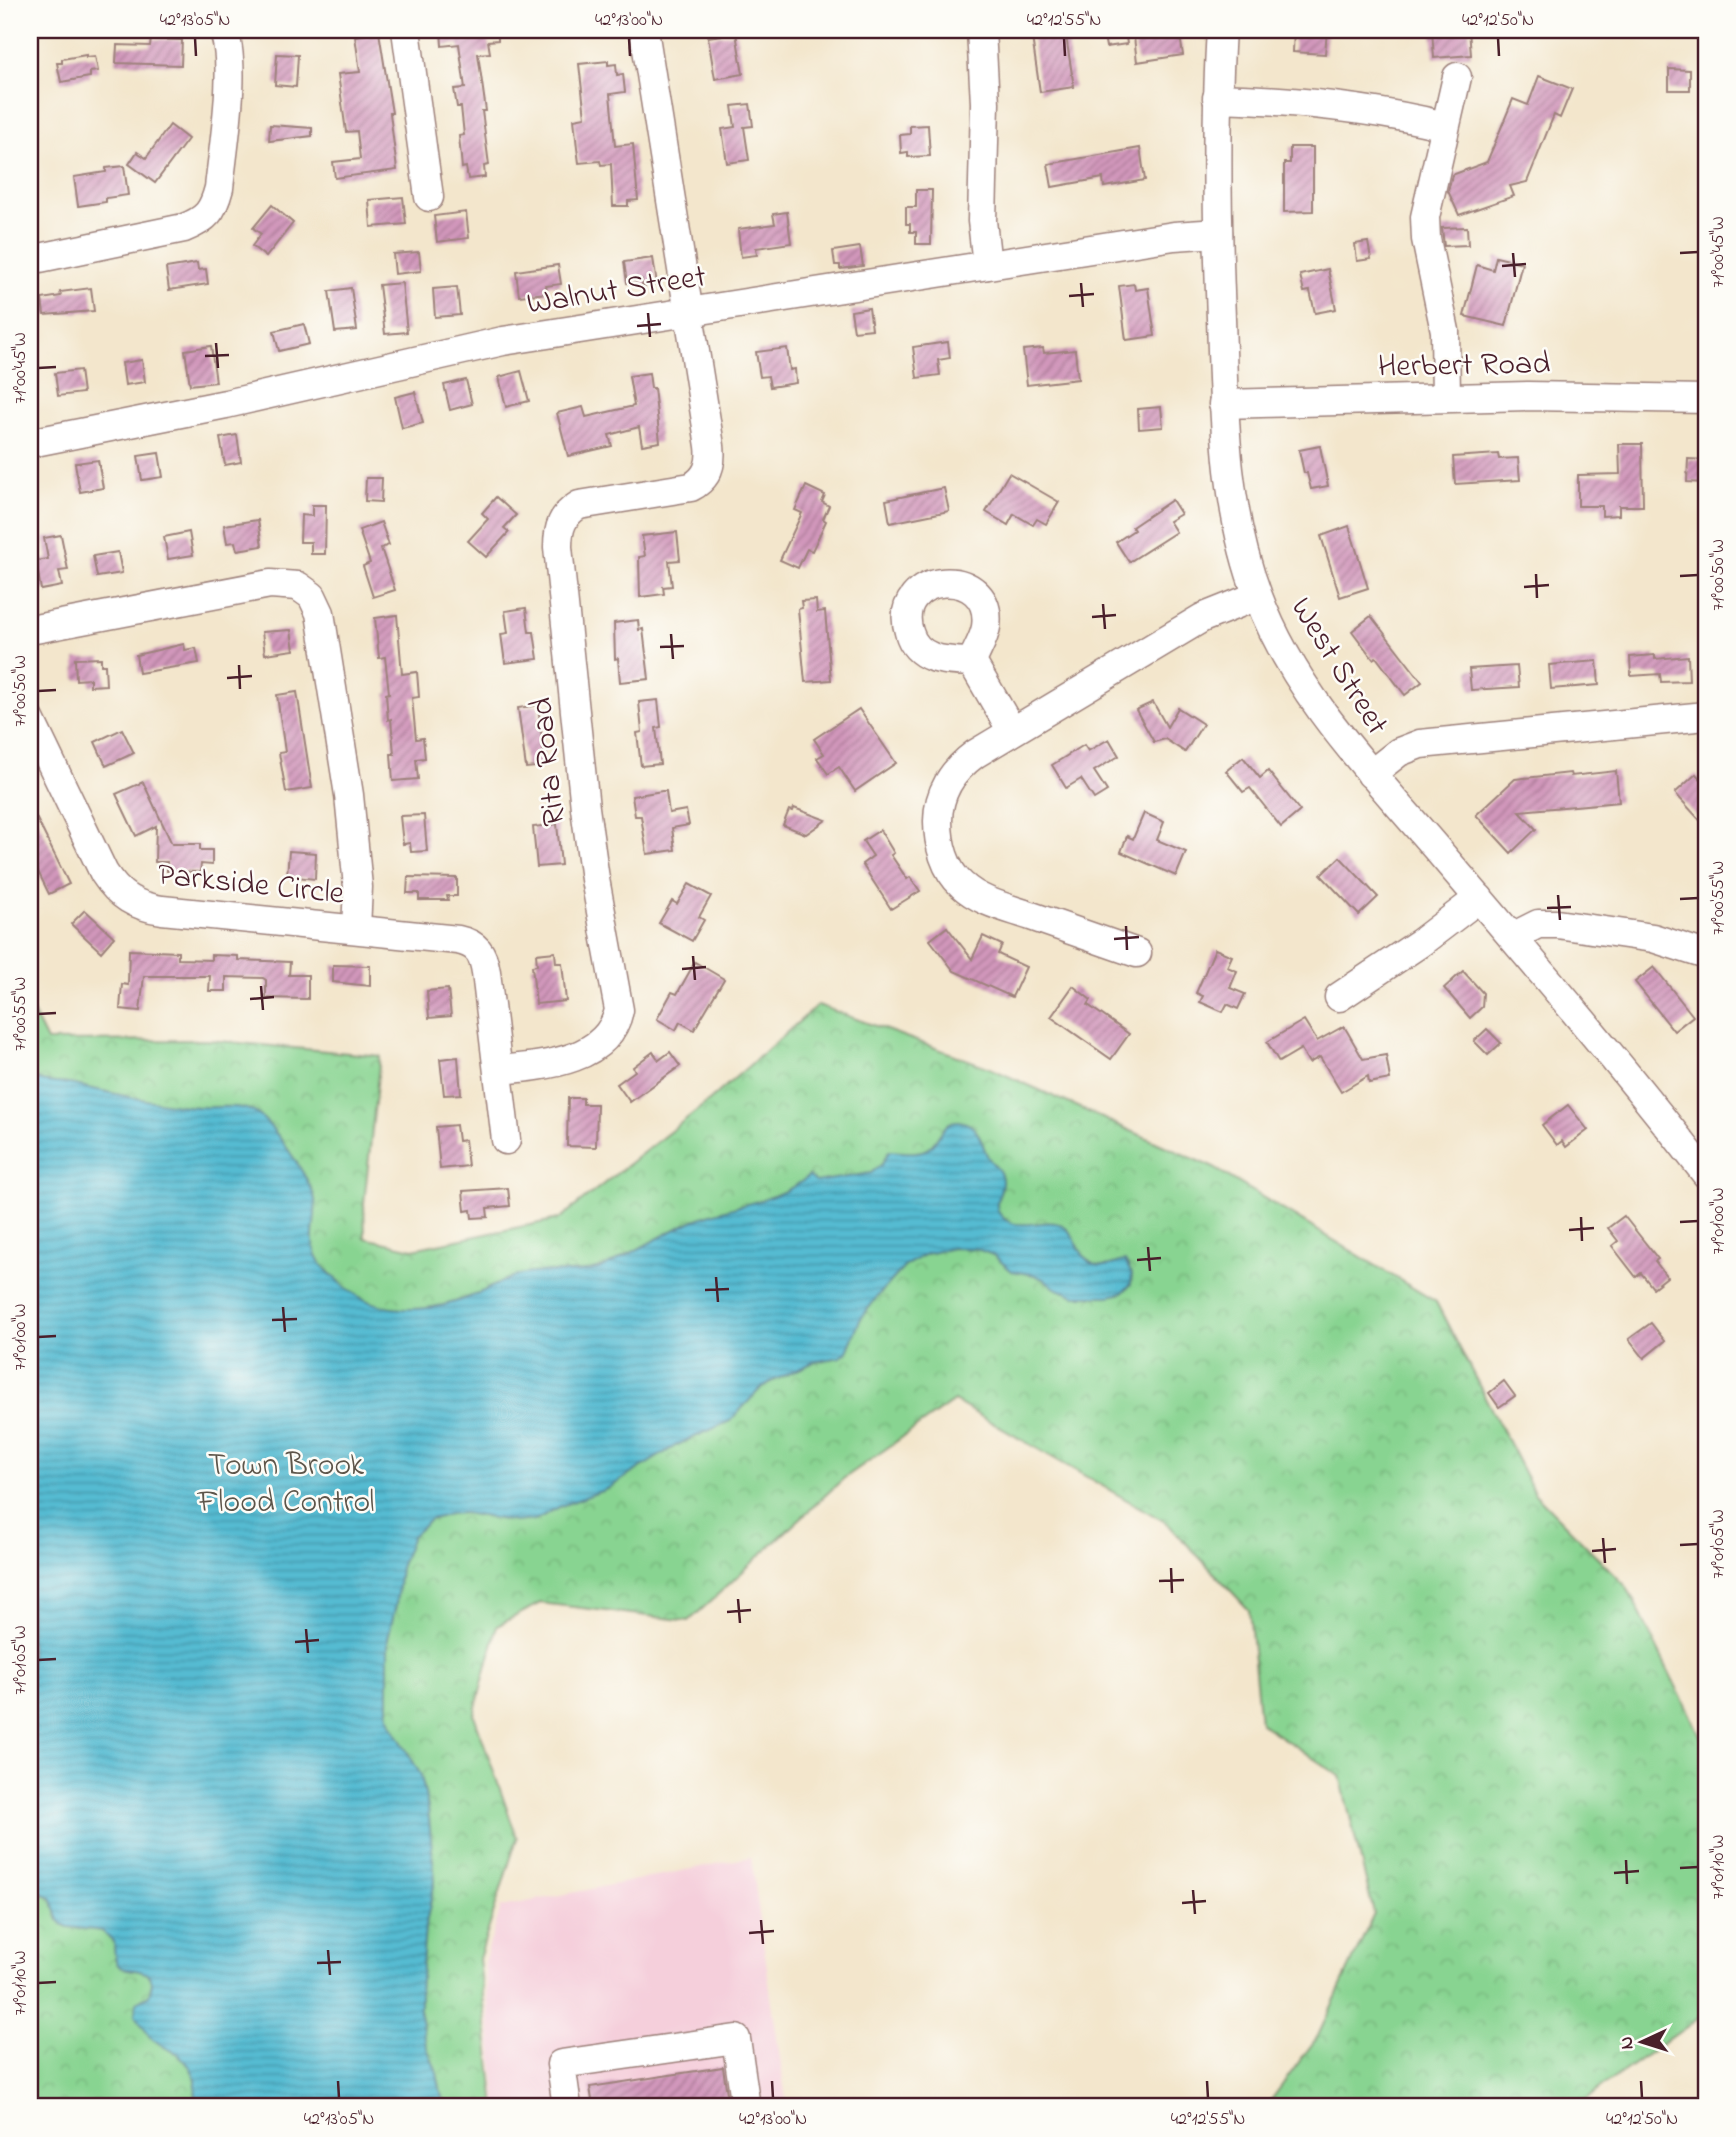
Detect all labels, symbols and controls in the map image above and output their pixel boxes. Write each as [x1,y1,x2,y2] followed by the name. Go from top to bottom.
[160,8,230,34] text: 42°13'05"N
[595,8,663,34] text: 42°13'00"N
[1027,8,1101,34] text: 42°12'55"N
[1462,8,1534,34] text: 42°12'50"N
[1706,216,1732,288] text: 71°00'45"W
[524,254,710,329] street label: Walnut Street
[8,332,34,404] text: 71°00'45"W
[1377,341,1551,391] street label: Herbert Road
[1706,539,1732,611] text: 71°00'50"W
[1277,589,1399,745] street label: West Street
[8,655,34,727] text: 71°00'50"W
[519,695,580,828] street label: Rita Road
[155,852,347,919] street label: Parkside Circle
[1706,861,1732,935] text: 71°00'55"W
[8,977,34,1051] text: 71°00'55"W
[1706,1187,1732,1255] text: 71°01'00"W
[8,1303,34,1371] text: 71°01'00"W
[196,1443,375,1527] park label: Town Brook Flood Control
[1706,1509,1732,1579] text: 71°01'05"W
[8,1625,34,1695] text: 71°01'05"W
[1706,1834,1732,1900] text: 71°01'10"W
[8,1950,34,2016] text: 71°01'10"W
[1606,2008,1676,2078] north arrow
[1614,2035,1641,2050] text: N
[304,2107,374,2133] text: 42°13'05"N
[739,2107,807,2133] text: 42°13'00"N
[1171,2107,1245,2133] text: 42°12'55"N
[1606,2107,1678,2133] text: 42°12'50"N

